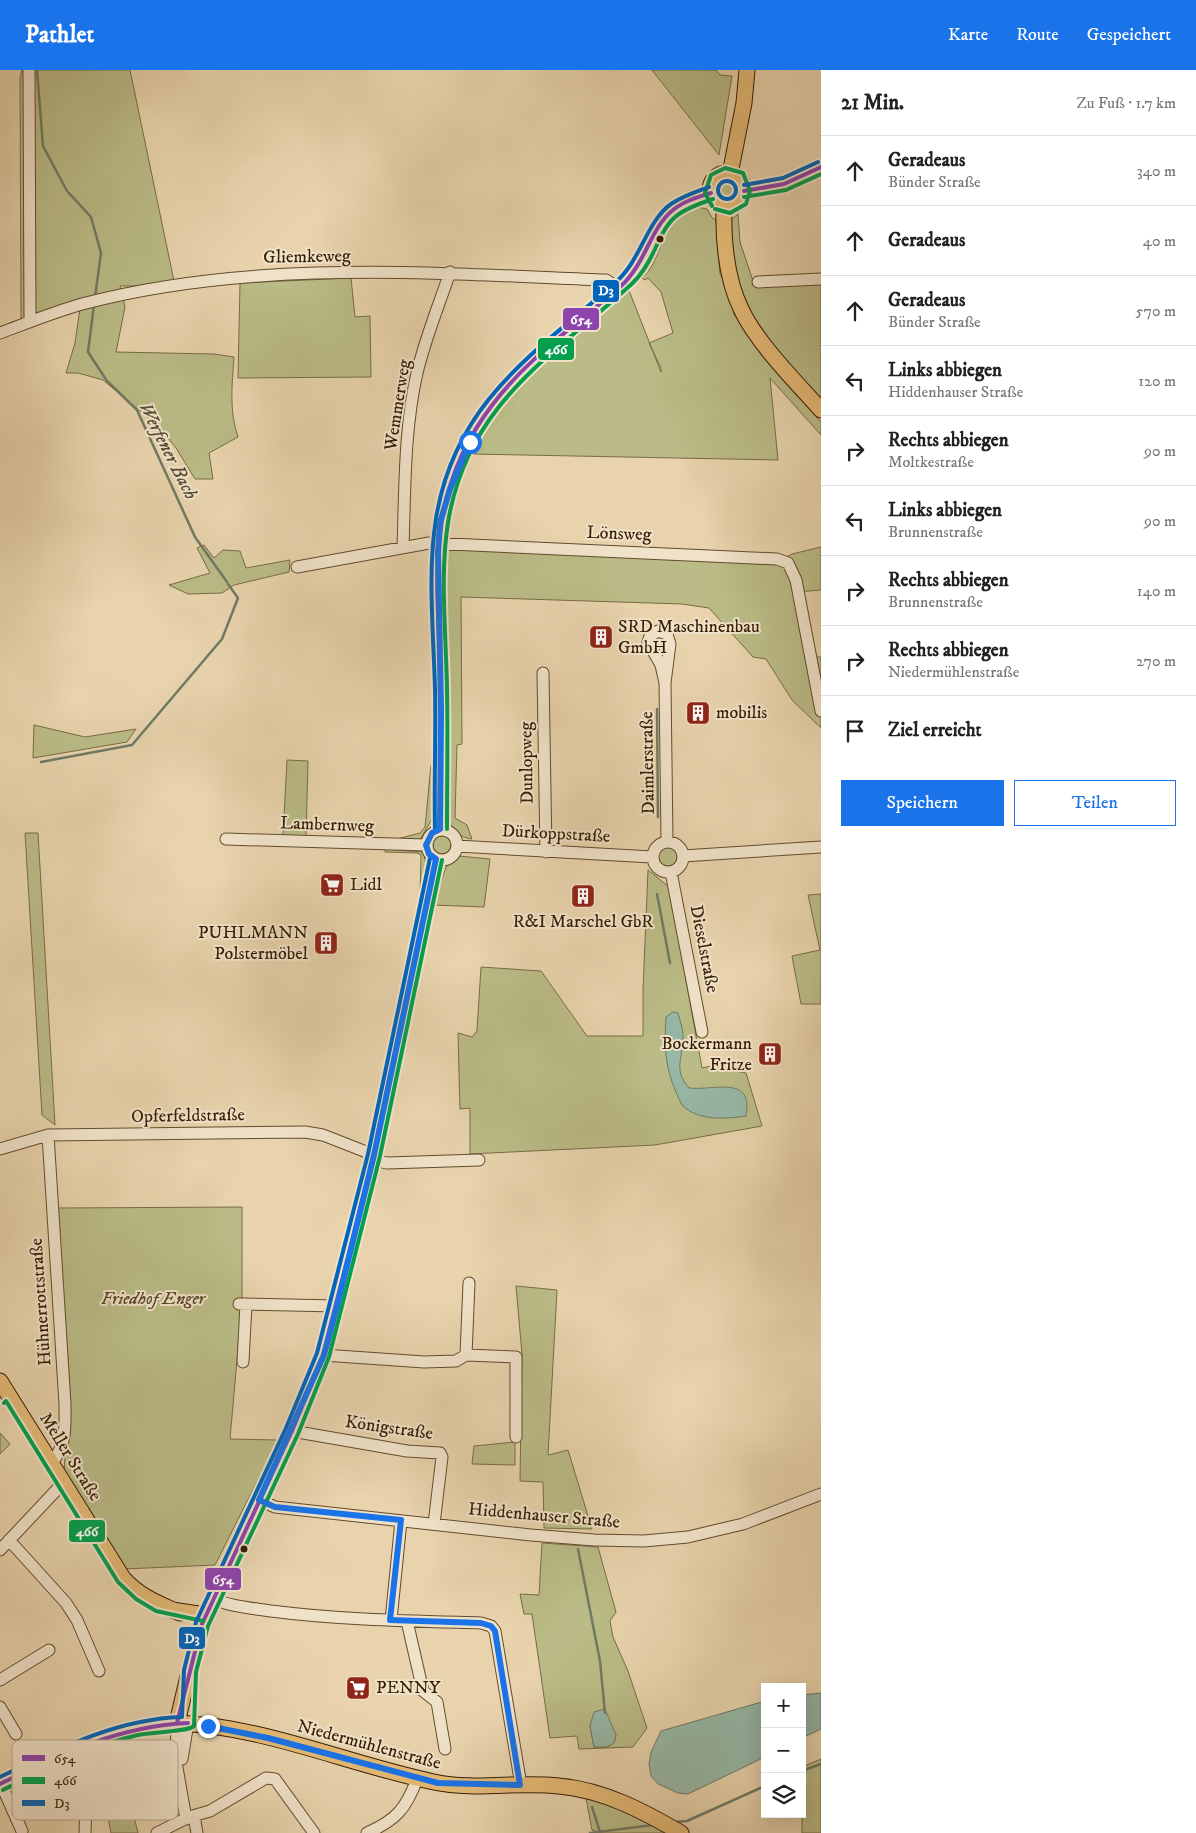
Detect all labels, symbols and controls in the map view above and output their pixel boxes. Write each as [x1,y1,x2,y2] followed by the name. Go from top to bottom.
[25,20,94,50] text: Pathlet
[948,24,988,46] text: Karte
[1016,24,1059,46] text: Route
[1087,24,1171,46] text: Gespeichert
[841,90,904,116] text: 21 Min.
[1077,93,1176,113] text: Zu Fuß · 1.7 km
[888,149,965,172] text: Geradeaus
[841,157,869,185] icon: ahead
[1137,161,1176,181] text: 340 m
[888,172,981,192] text: Bünder Straße
[841,227,869,255] icon: ahead
[888,229,965,252] text: Geradeaus
[1143,231,1176,251] text: 40 m
[655,234,665,244] unlabelled marker
[263,245,351,269] street label: Gliemkeweg
[592,279,620,303] line badge: D3
[598,282,614,300] text: D3
[888,289,965,312] text: Geradeaus
[841,297,869,325] icon: ahead
[1136,301,1176,321] text: 570 m
[562,307,600,331] line badge: 654
[570,311,593,329] text: 654
[888,312,981,332] text: Bünder Straße
[537,337,575,361] line badge: 466
[544,341,568,359] text: 466
[380,358,416,453] street label: Wemmerweg
[888,359,1002,382] text: Links abbiegen
[841,367,869,395] icon: left
[1138,371,1176,391] text: 120 m
[888,382,1023,402] text: Hiddenhauser Straße
[134,399,203,504] water label: Werfener Bach
[888,429,1009,452] text: Rechts abbiegen
[459,431,482,454] route start
[841,437,869,465] icon: right
[1144,441,1176,461] text: 90 m
[888,452,974,472] text: Moltkestraße
[888,499,1002,522] text: Links abbiegen
[841,507,869,535] icon: left
[1144,511,1176,531] text: 90 m
[586,522,652,546] street label: Lönsweg
[888,522,983,542] text: Brunnenstraße
[888,569,1009,592] text: Rechts abbiegen
[841,577,869,605] icon: right
[1137,581,1176,601] text: 140 m
[888,592,983,612] text: Brunnenstraße
[618,616,760,659] place label: SRD Maschinenbau GmbH
[588,624,614,650] building icon: SRD Maschinenbau GmbH
[888,639,1009,662] text: Rechts abbiegen
[841,647,869,675] icon: right
[1136,651,1176,671] text: 270 m
[888,662,1019,682] text: Niedermühlenstraße
[685,700,711,726] building icon: mobilis
[716,702,767,724] place label: mobilis
[636,711,660,815] street label: Daimlerstraße
[841,717,869,745] icon: arrive
[888,719,982,742] text: Ziel erreicht
[515,721,539,804] street label: Dunlopweg
[841,780,1004,826] button: Speichern
[1014,780,1176,826] button: Teilen
[280,812,374,838] street label: Lambernweg
[501,820,611,848] street label: Dürkoppstraße
[319,872,345,898] supermarket icon: Lidl
[350,874,383,896] place label: Lidl
[570,883,596,909] building icon: R&I Marschel GbR
[685,903,723,995] street label: Dieselstraße
[513,911,653,933] place label: R&I Marschel GbR
[198,922,309,965] place label: PUHLMANN Polstermöbel
[313,930,339,956] building icon: PUHLMANN Polstermöbel
[661,1033,753,1076] place label: Bockermann Fritze
[757,1041,783,1067] building icon: Bockermann Fritze
[131,1104,245,1128] street label: Opferfeldstraße
[26,1237,56,1367] street label: Hühnerrottstraße
[101,1288,207,1310] park label: Friedhof Enger
[34,1409,106,1505] street label: Meller Straße
[344,1411,434,1445] street label: Königstraße
[467,1498,621,1534] street label: Hiddenhauser Straße
[68,1519,106,1543] line badge: 466
[75,1523,99,1541] text: 466
[239,1544,249,1554] unlabelled marker
[204,1567,242,1591] line badge: 654
[212,1571,235,1589] text: 654
[178,1626,206,1650] line badge: D3
[184,1630,200,1648] text: D3
[345,1675,371,1701] supermarket icon: PENNY
[376,1677,441,1699] place label: PENNY
[761,1683,806,1818] map controls
[761,1683,806,1728] button: +
[197,1715,220,1738] route end
[295,1715,443,1775] street label: Niedermühlenstraße
[761,1728,806,1773] button: −
[12,1740,178,1820] legend
[54,1750,77,1768] text: 654
[54,1772,77,1790] text: 466
[761,1773,806,1818] button: layers
[54,1795,70,1813] text: D3

